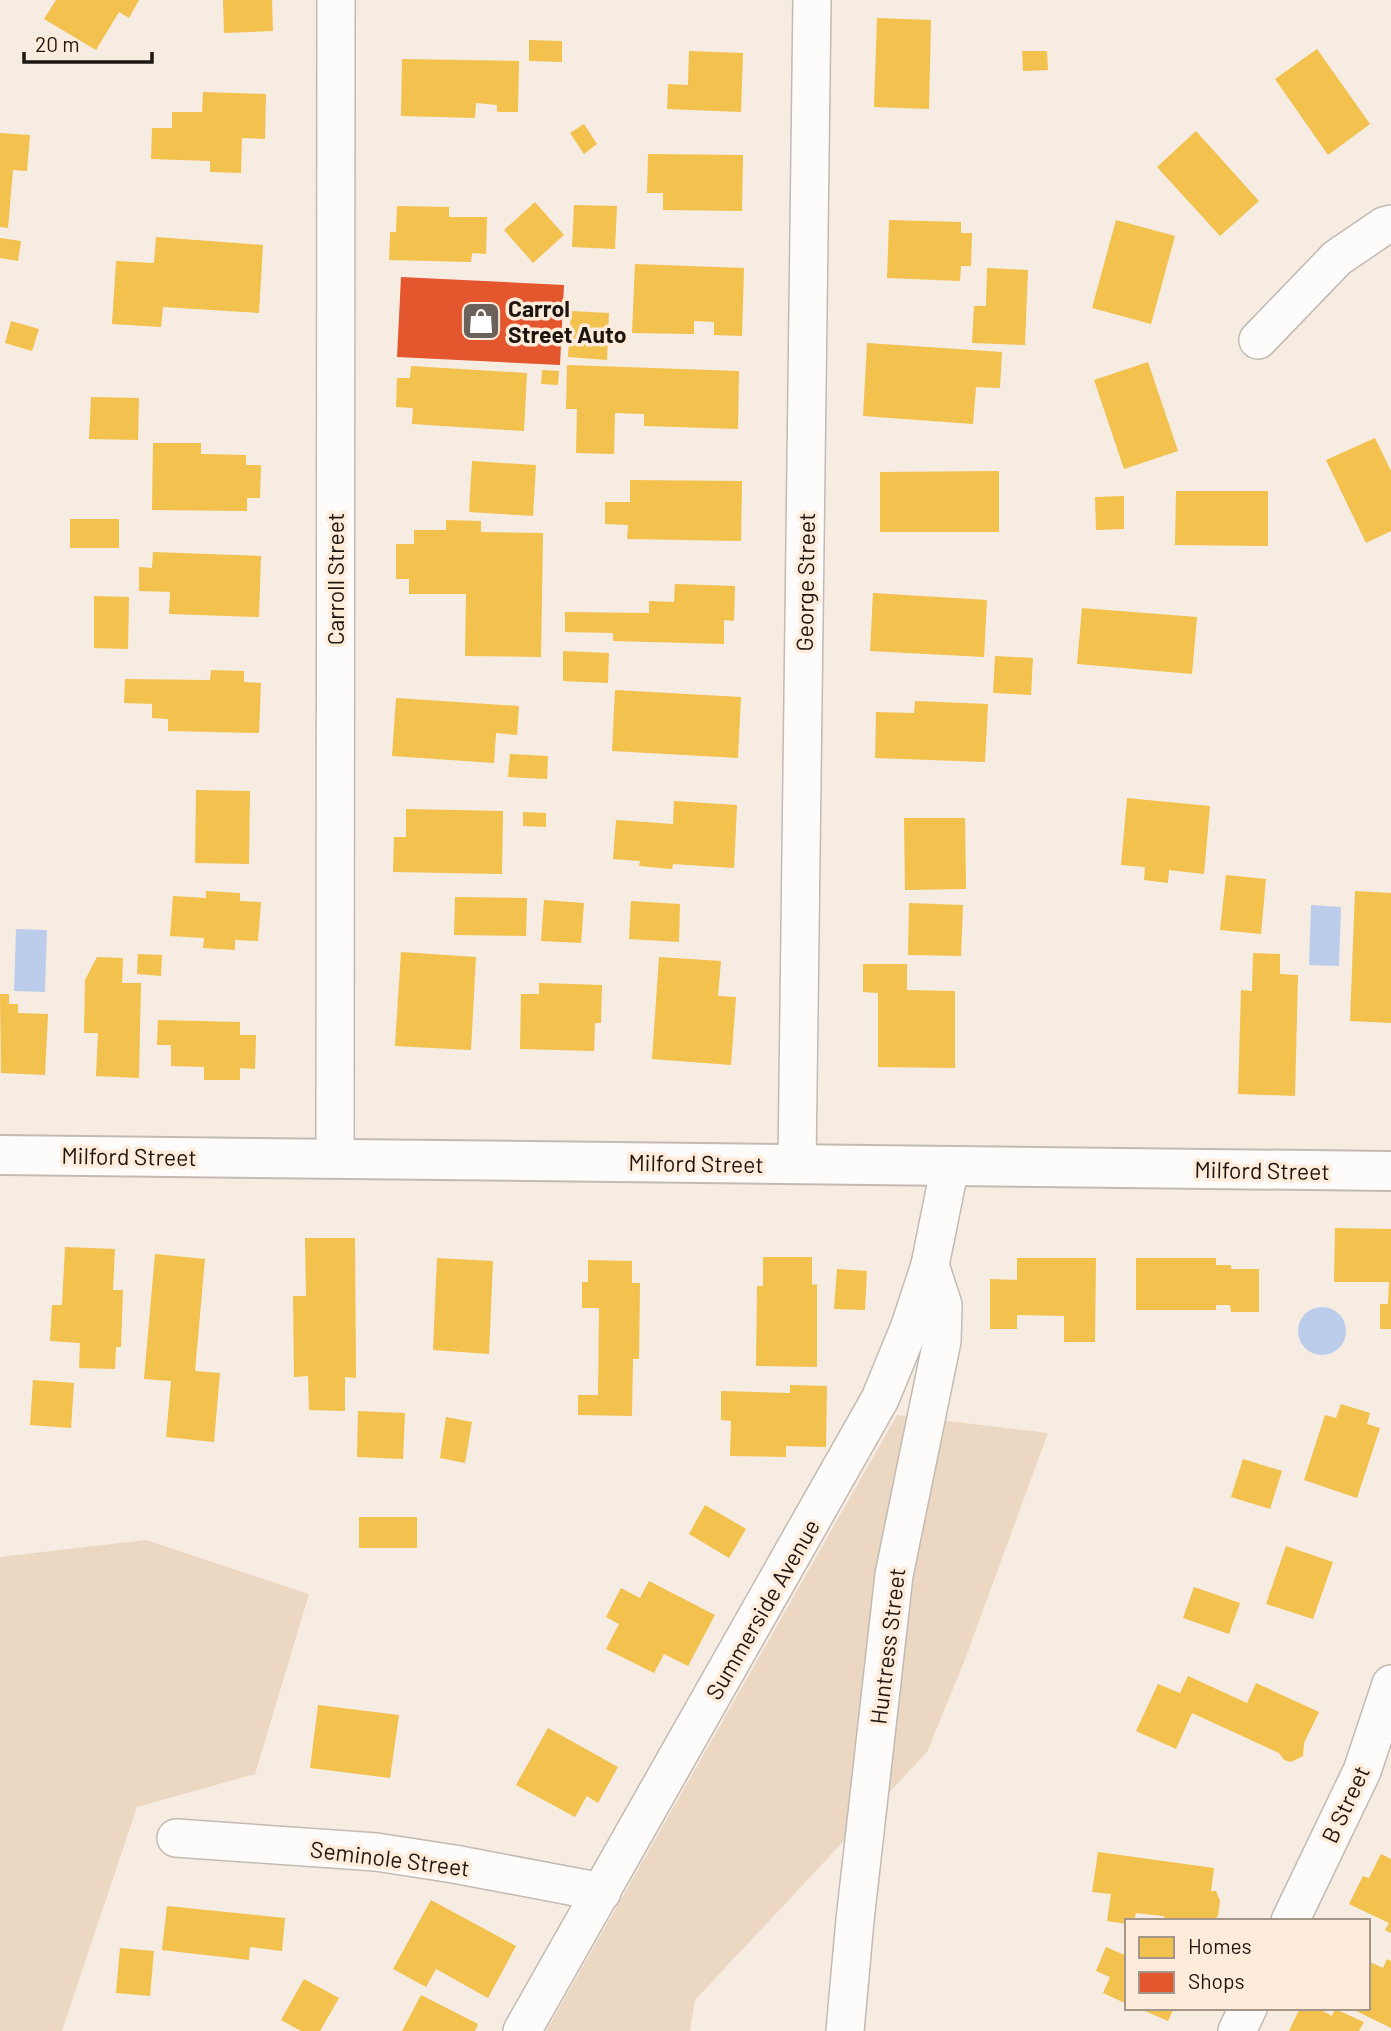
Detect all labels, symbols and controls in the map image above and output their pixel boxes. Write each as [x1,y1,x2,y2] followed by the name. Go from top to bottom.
[24,21,152,65] scale bar
[35,31,80,56] text: 20 m
[508,294,626,348] place label: Carrol Street Auto
[460,300,502,342] shop icon: Carrol Street Auto
[790,512,820,652] street label: George Street
[321,513,349,645] street label: Carroll Street
[61,1141,197,1171] street label: Milford Street
[628,1148,764,1178] street label: Milford Street
[1194,1155,1330,1185] street label: Milford Street
[699,1514,825,1704] street label: Summerside Avenue
[863,1566,911,1726] street label: Huntress Street
[1315,1761,1375,1847] street label: B Street
[309,1834,471,1882] street label: Seminole Street
[1125,1919,1370,2010] legend
[1188,1933,1252,1958] text: Homes
[1188,1968,1245,1993] text: Shops

